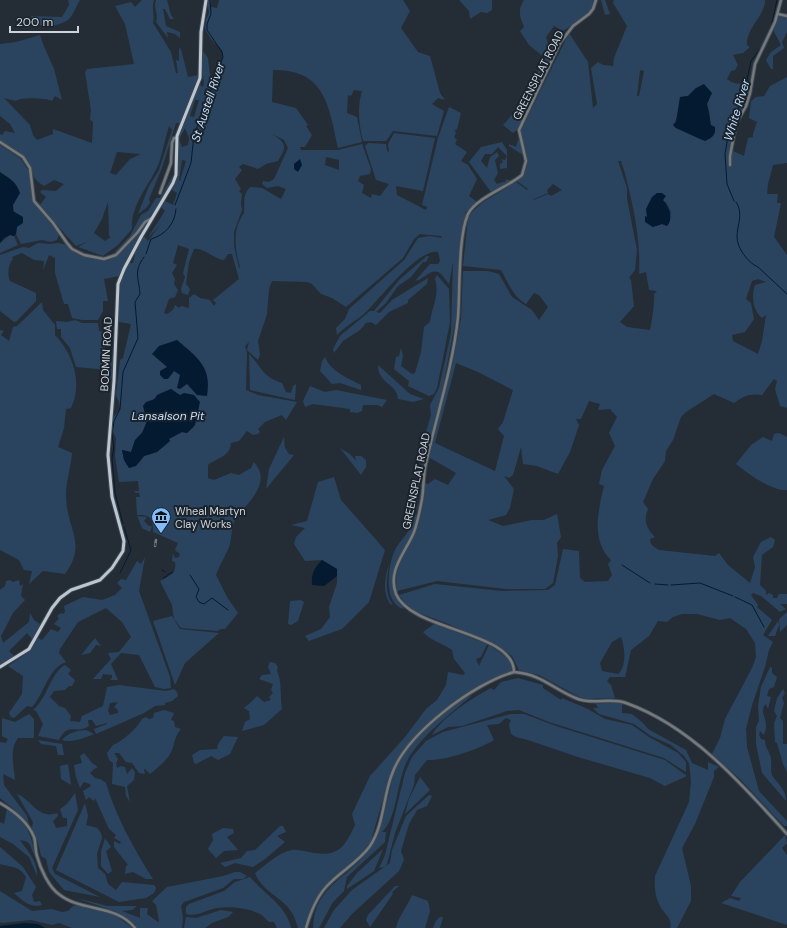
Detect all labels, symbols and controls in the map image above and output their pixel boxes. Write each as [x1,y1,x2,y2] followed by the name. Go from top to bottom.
[10,8,78,34] scale bar
[16,14,53,30] text: 200 m
[509,28,567,122] street label: GREENSPLAT ROAD
[188,59,229,144] water label: St Austell River
[720,77,754,143] water label: White River
[97,316,115,392] street label: BODMIN ROAD
[132,408,205,424] water label: Lansalson Pit
[399,431,433,531] street label: GREENSPLAT ROAD
[175,504,246,531] place label: Wheal Martyn Clay Works
[150,506,172,534] museum icon: Wheal Martyn Clay Works

